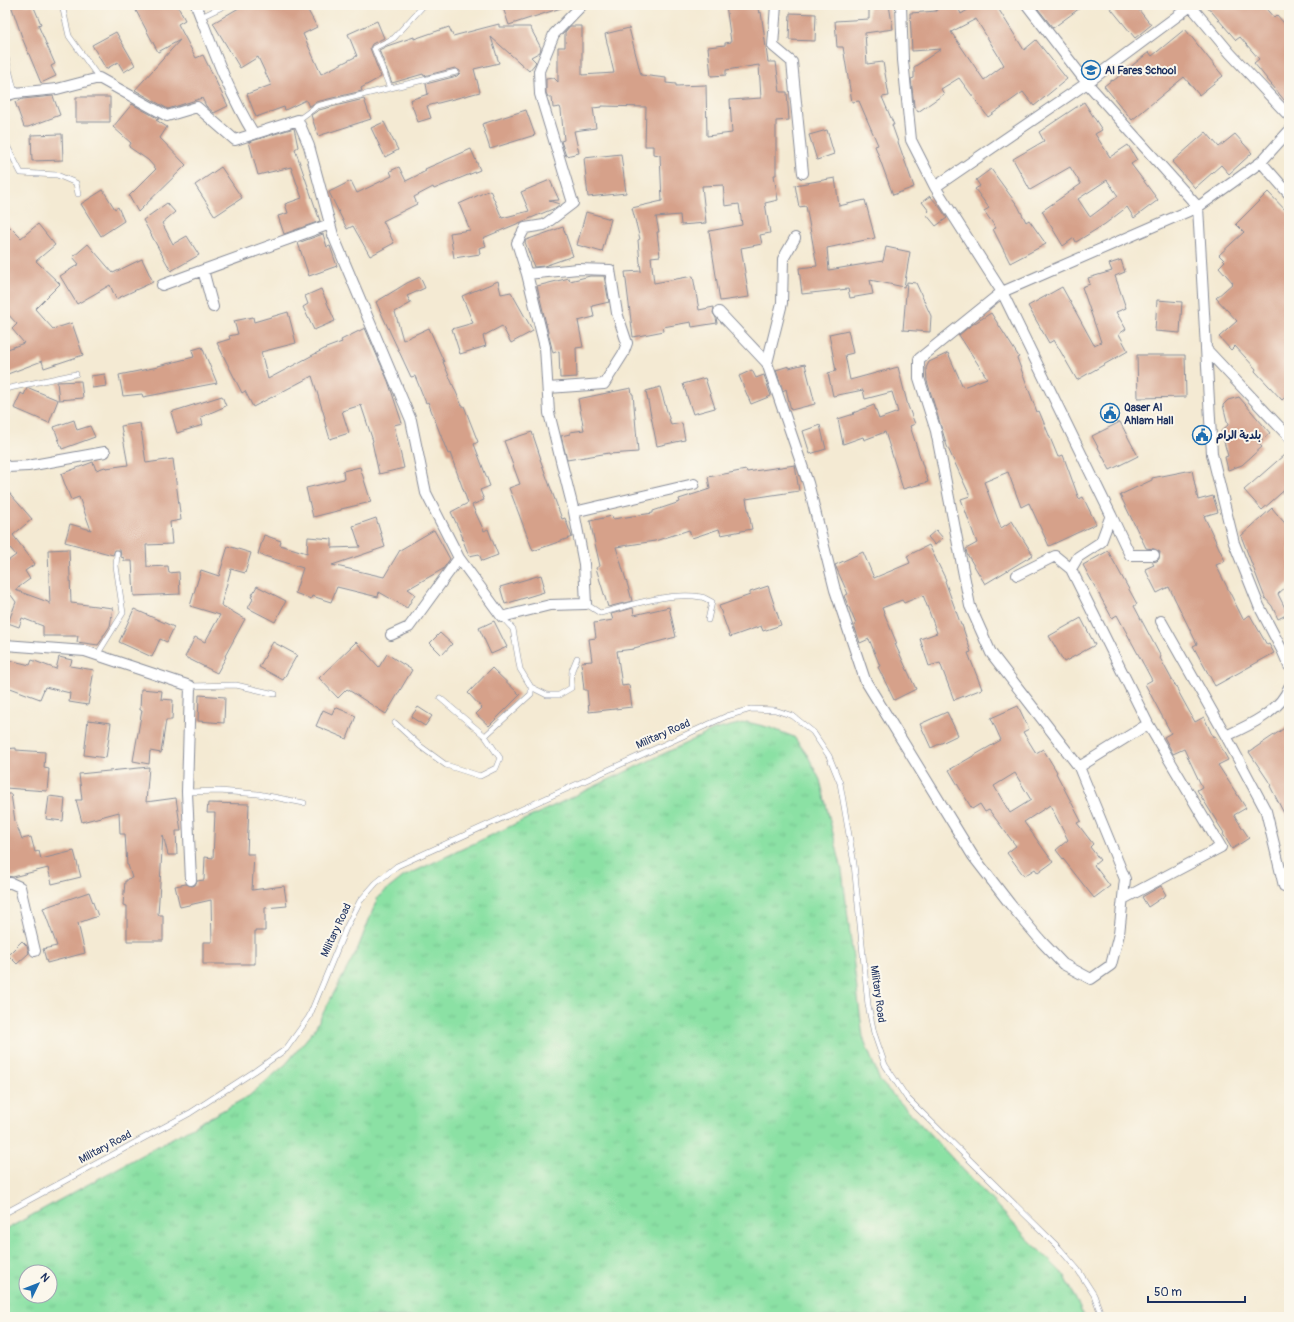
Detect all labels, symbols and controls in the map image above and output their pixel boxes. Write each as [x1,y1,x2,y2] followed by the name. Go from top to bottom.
[1080,59,1102,81] school or university icon: Al Fares School
[1105,64,1177,77] place label: Al Fares School
[1124,401,1174,427] place label: Qaser Al Ahlam Hall
[1099,402,1121,424] public building icon: Qaser Al Ahlam Hall
[1191,424,1213,446] public building icon: بلدية الرام
[1216,429,1261,444] place label: بلدية الرام
[634,716,692,752] street label: Military Road
[318,901,354,959] street label: Military Road
[868,964,888,1024] street label: Military Road
[76,1128,134,1166] street label: Military Road
[18,1264,58,1304] north arrow
[38,1270,53,1285] text: N
[1148,1278,1245,1304] scale bar
[1154,1285,1182,1300] text: 50 m

